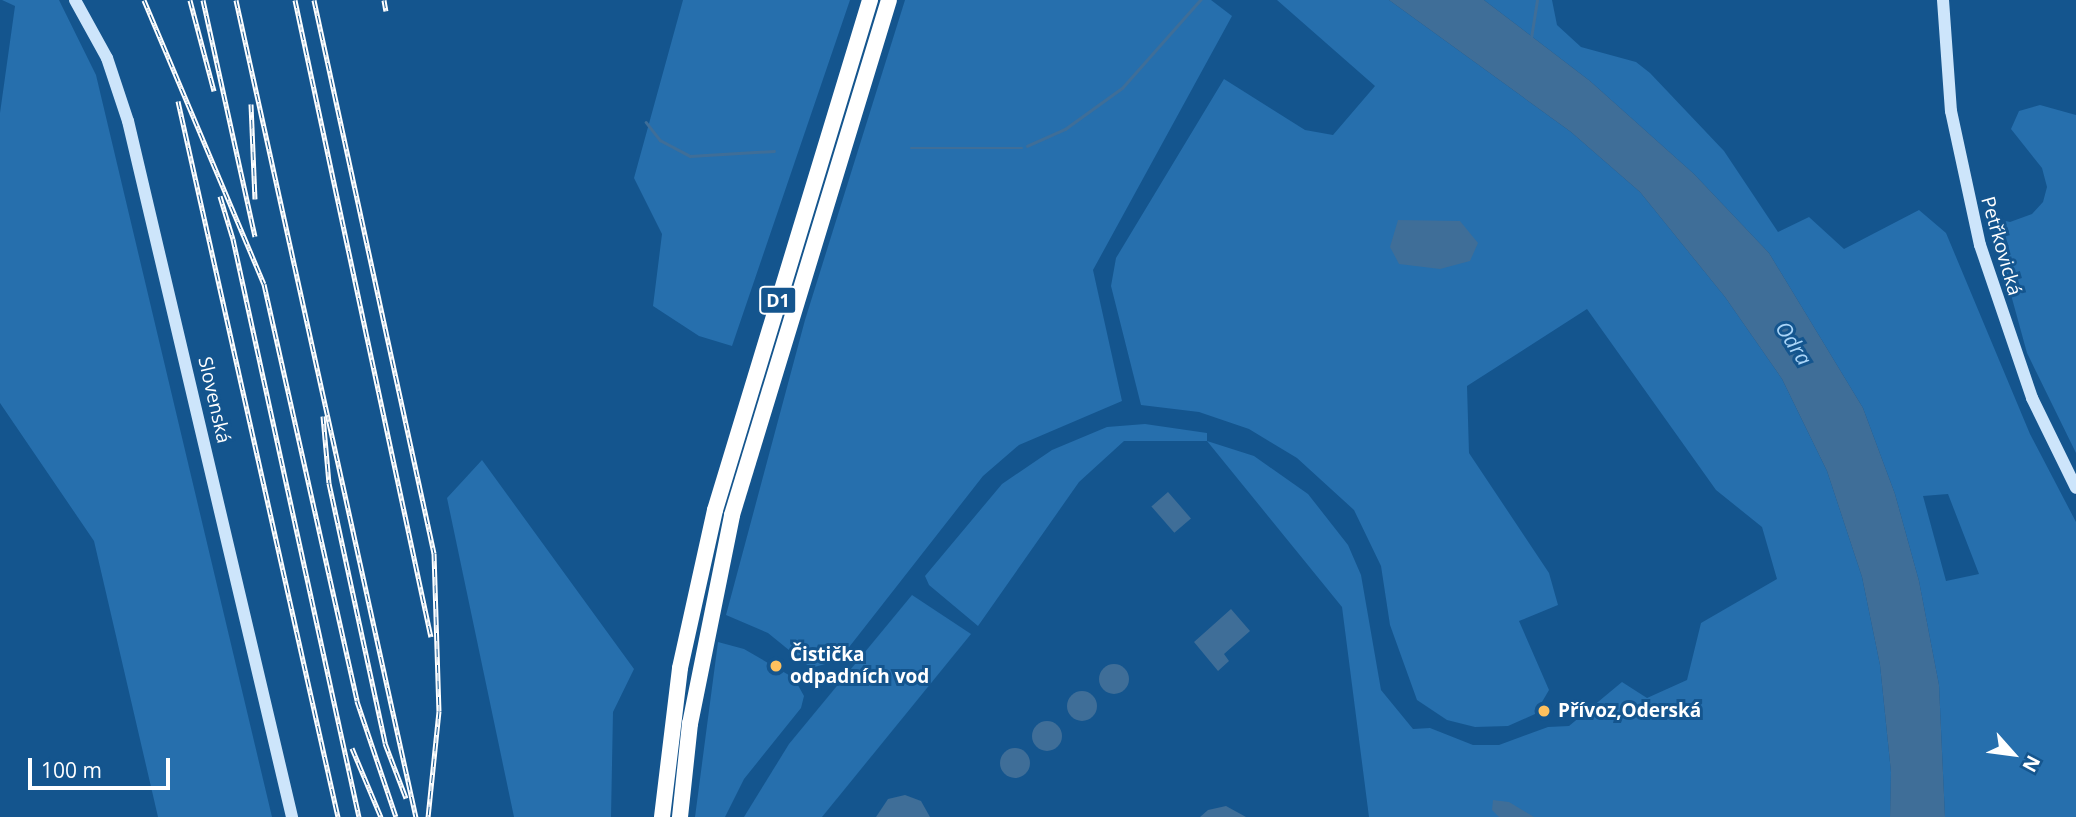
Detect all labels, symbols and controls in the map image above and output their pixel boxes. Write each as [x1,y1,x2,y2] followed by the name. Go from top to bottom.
[1976,194,2026,298] street label: Petřkovická
[759,286,797,314] road number: D1
[1771,316,1817,370] water label: Odra
[193,355,235,445] street label: Slovenská
[790,644,929,688] place label: Čistička odpadních vod
[768,658,784,674] marker: Čistička odpadních vod
[1558,700,1701,722] place label: Přívoz,Oderská
[1536,703,1552,719] marker: Přívoz,Oderská
[1978,719,2048,789] north arrow
[32,744,173,788] scale bar
[2016,751,2047,777] text: N
[41,756,102,784] text: 100 m

